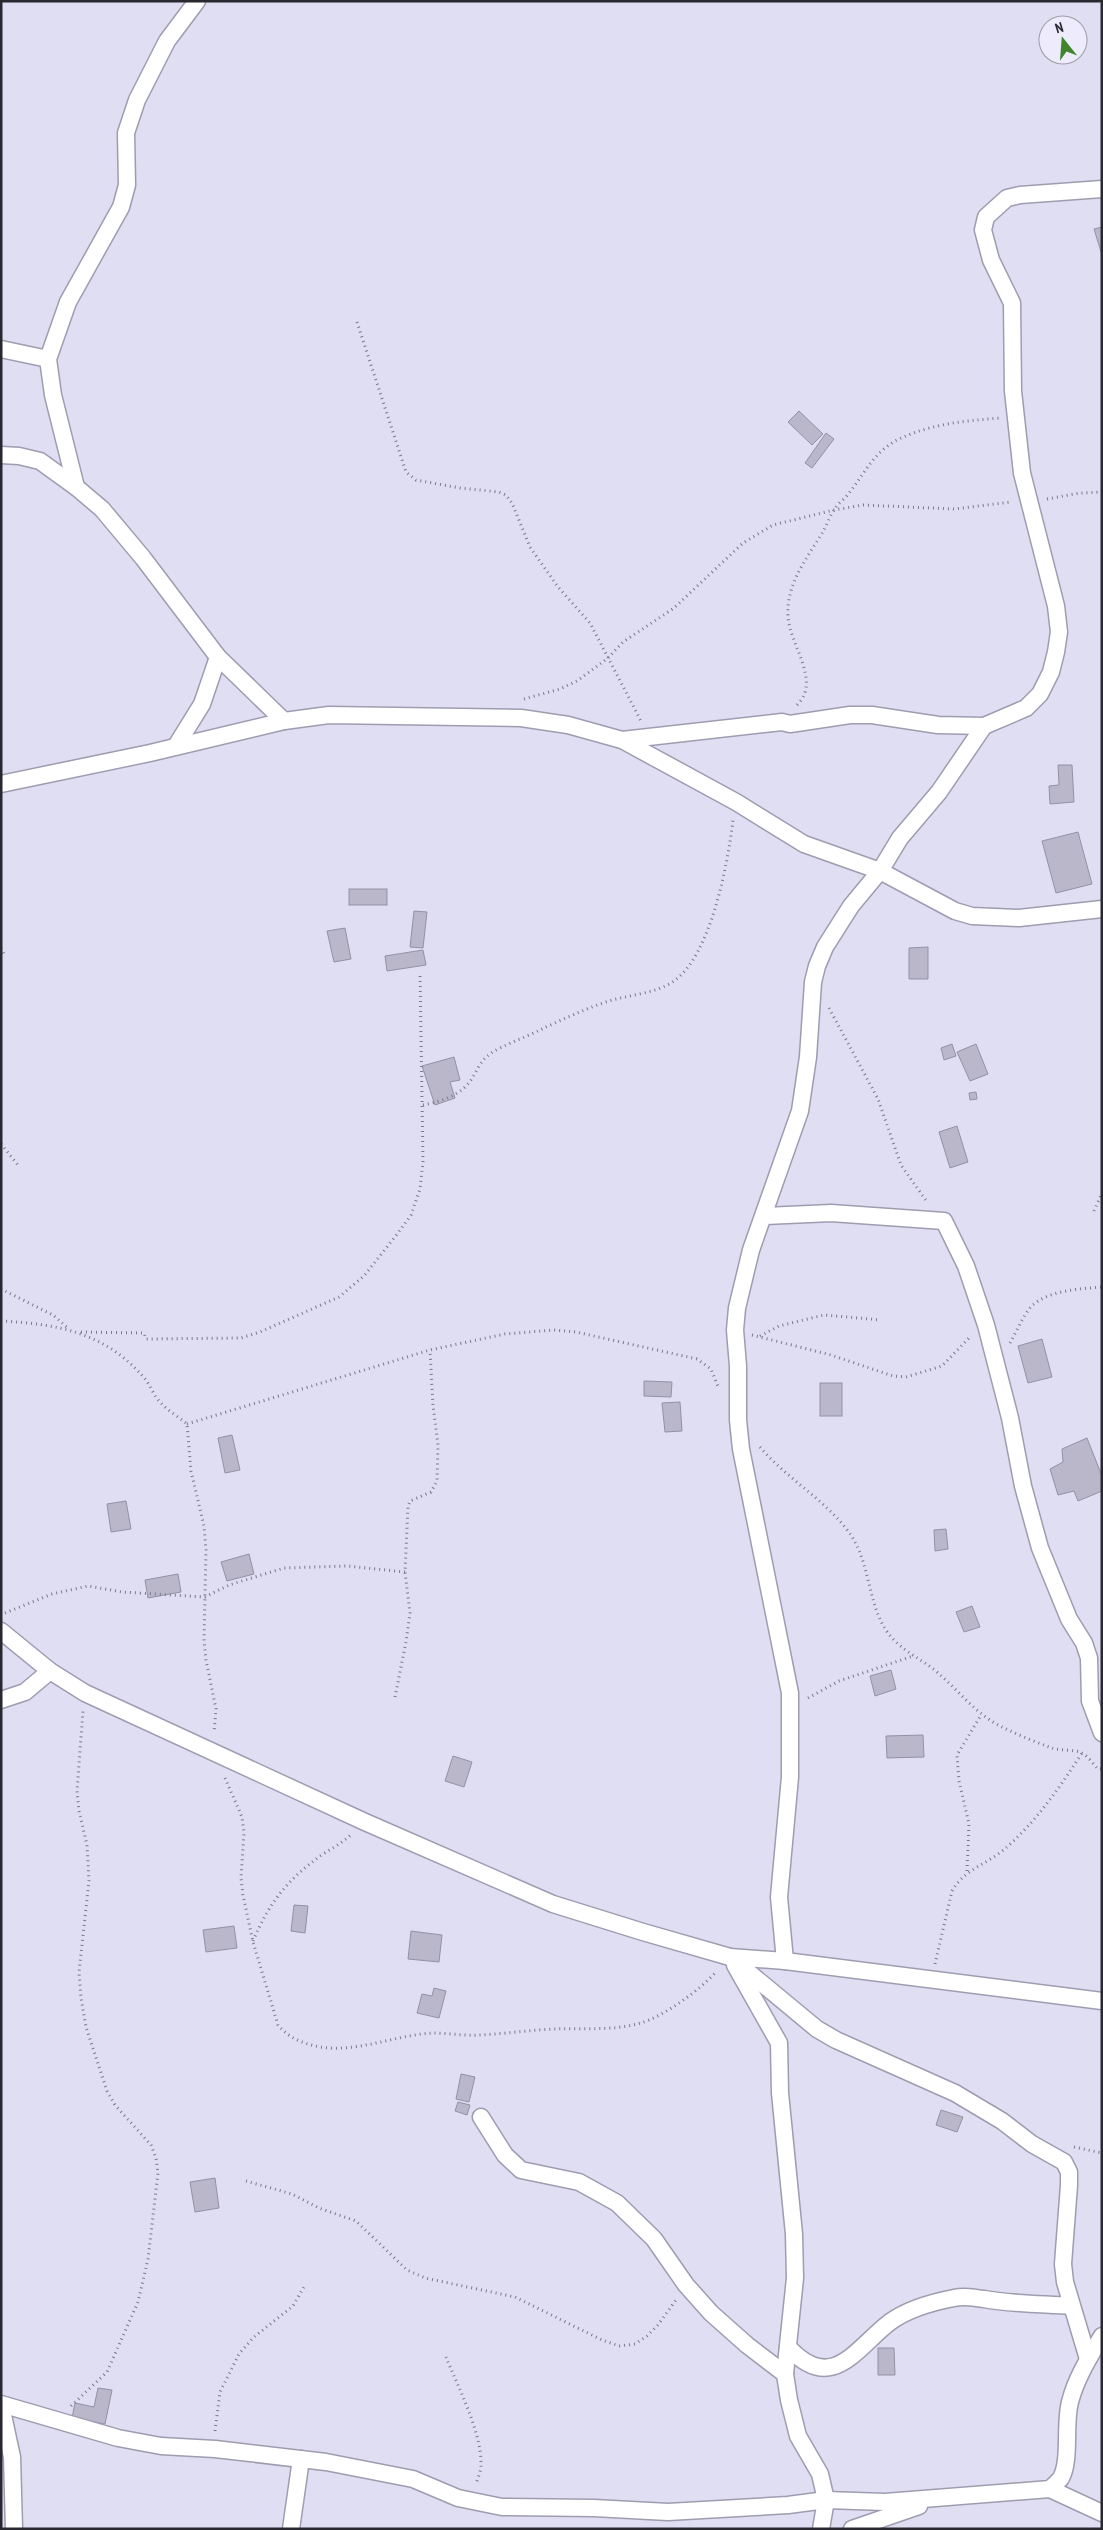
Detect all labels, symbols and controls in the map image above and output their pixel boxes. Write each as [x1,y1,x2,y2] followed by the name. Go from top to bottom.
[1038,15,1088,65] north arrow
[1053,18,1065,37] text: N

